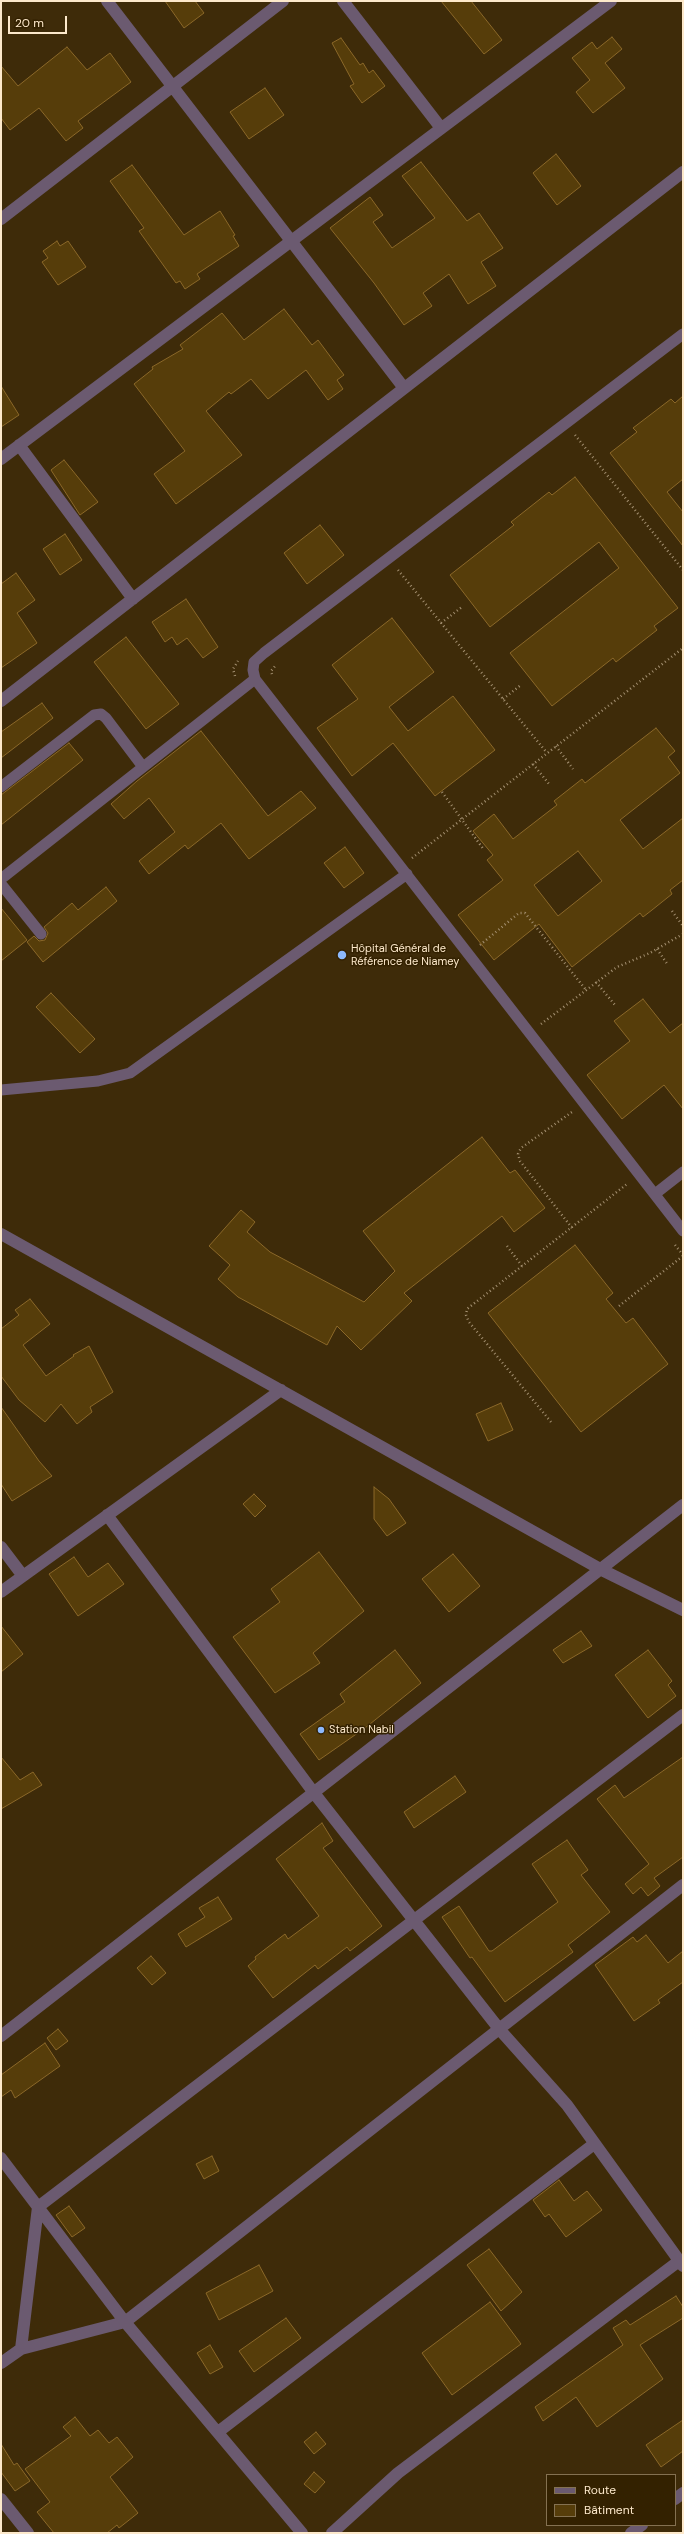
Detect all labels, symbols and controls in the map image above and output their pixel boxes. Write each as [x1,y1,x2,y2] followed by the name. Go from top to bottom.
[10,8,69,34] scale bar
[15,15,44,31] text: 20 m
[351,942,459,968] place label: Hôpital Général de Référence de Niamey
[336,949,348,961] marker: Hôpital Général de Référence de Niamey
[329,1723,394,1737] place label: Station Nabil
[316,1725,326,1735] marker: Station Nabil
[546,2474,676,2526] legend
[584,2482,616,2498] text: Route
[584,2502,634,2518] text: Bâtiment

